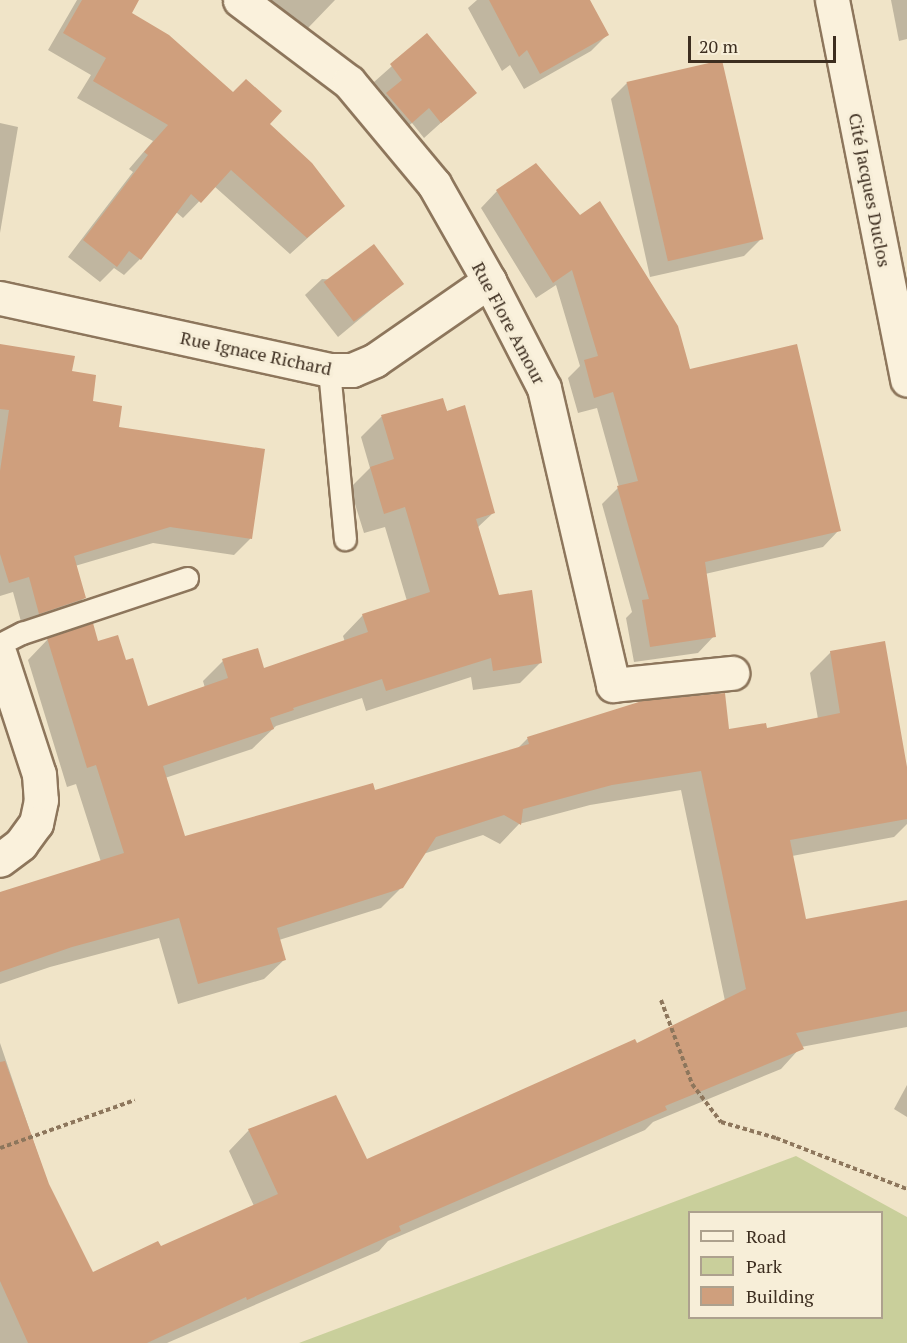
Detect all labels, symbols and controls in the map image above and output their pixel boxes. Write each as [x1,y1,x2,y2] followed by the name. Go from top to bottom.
[691,24,840,62] scale bar
[699,34,738,58] text: 20 m
[844,111,896,269] street label: Cité Jacques Duclos
[468,258,550,388] street label: Rue Flore Amour
[178,326,334,380] street label: Rue Ignace Richard
[688,1211,883,1319] legend
[746,1224,786,1248] text: Road
[746,1254,782,1278] text: Park
[746,1284,814,1308] text: Building

